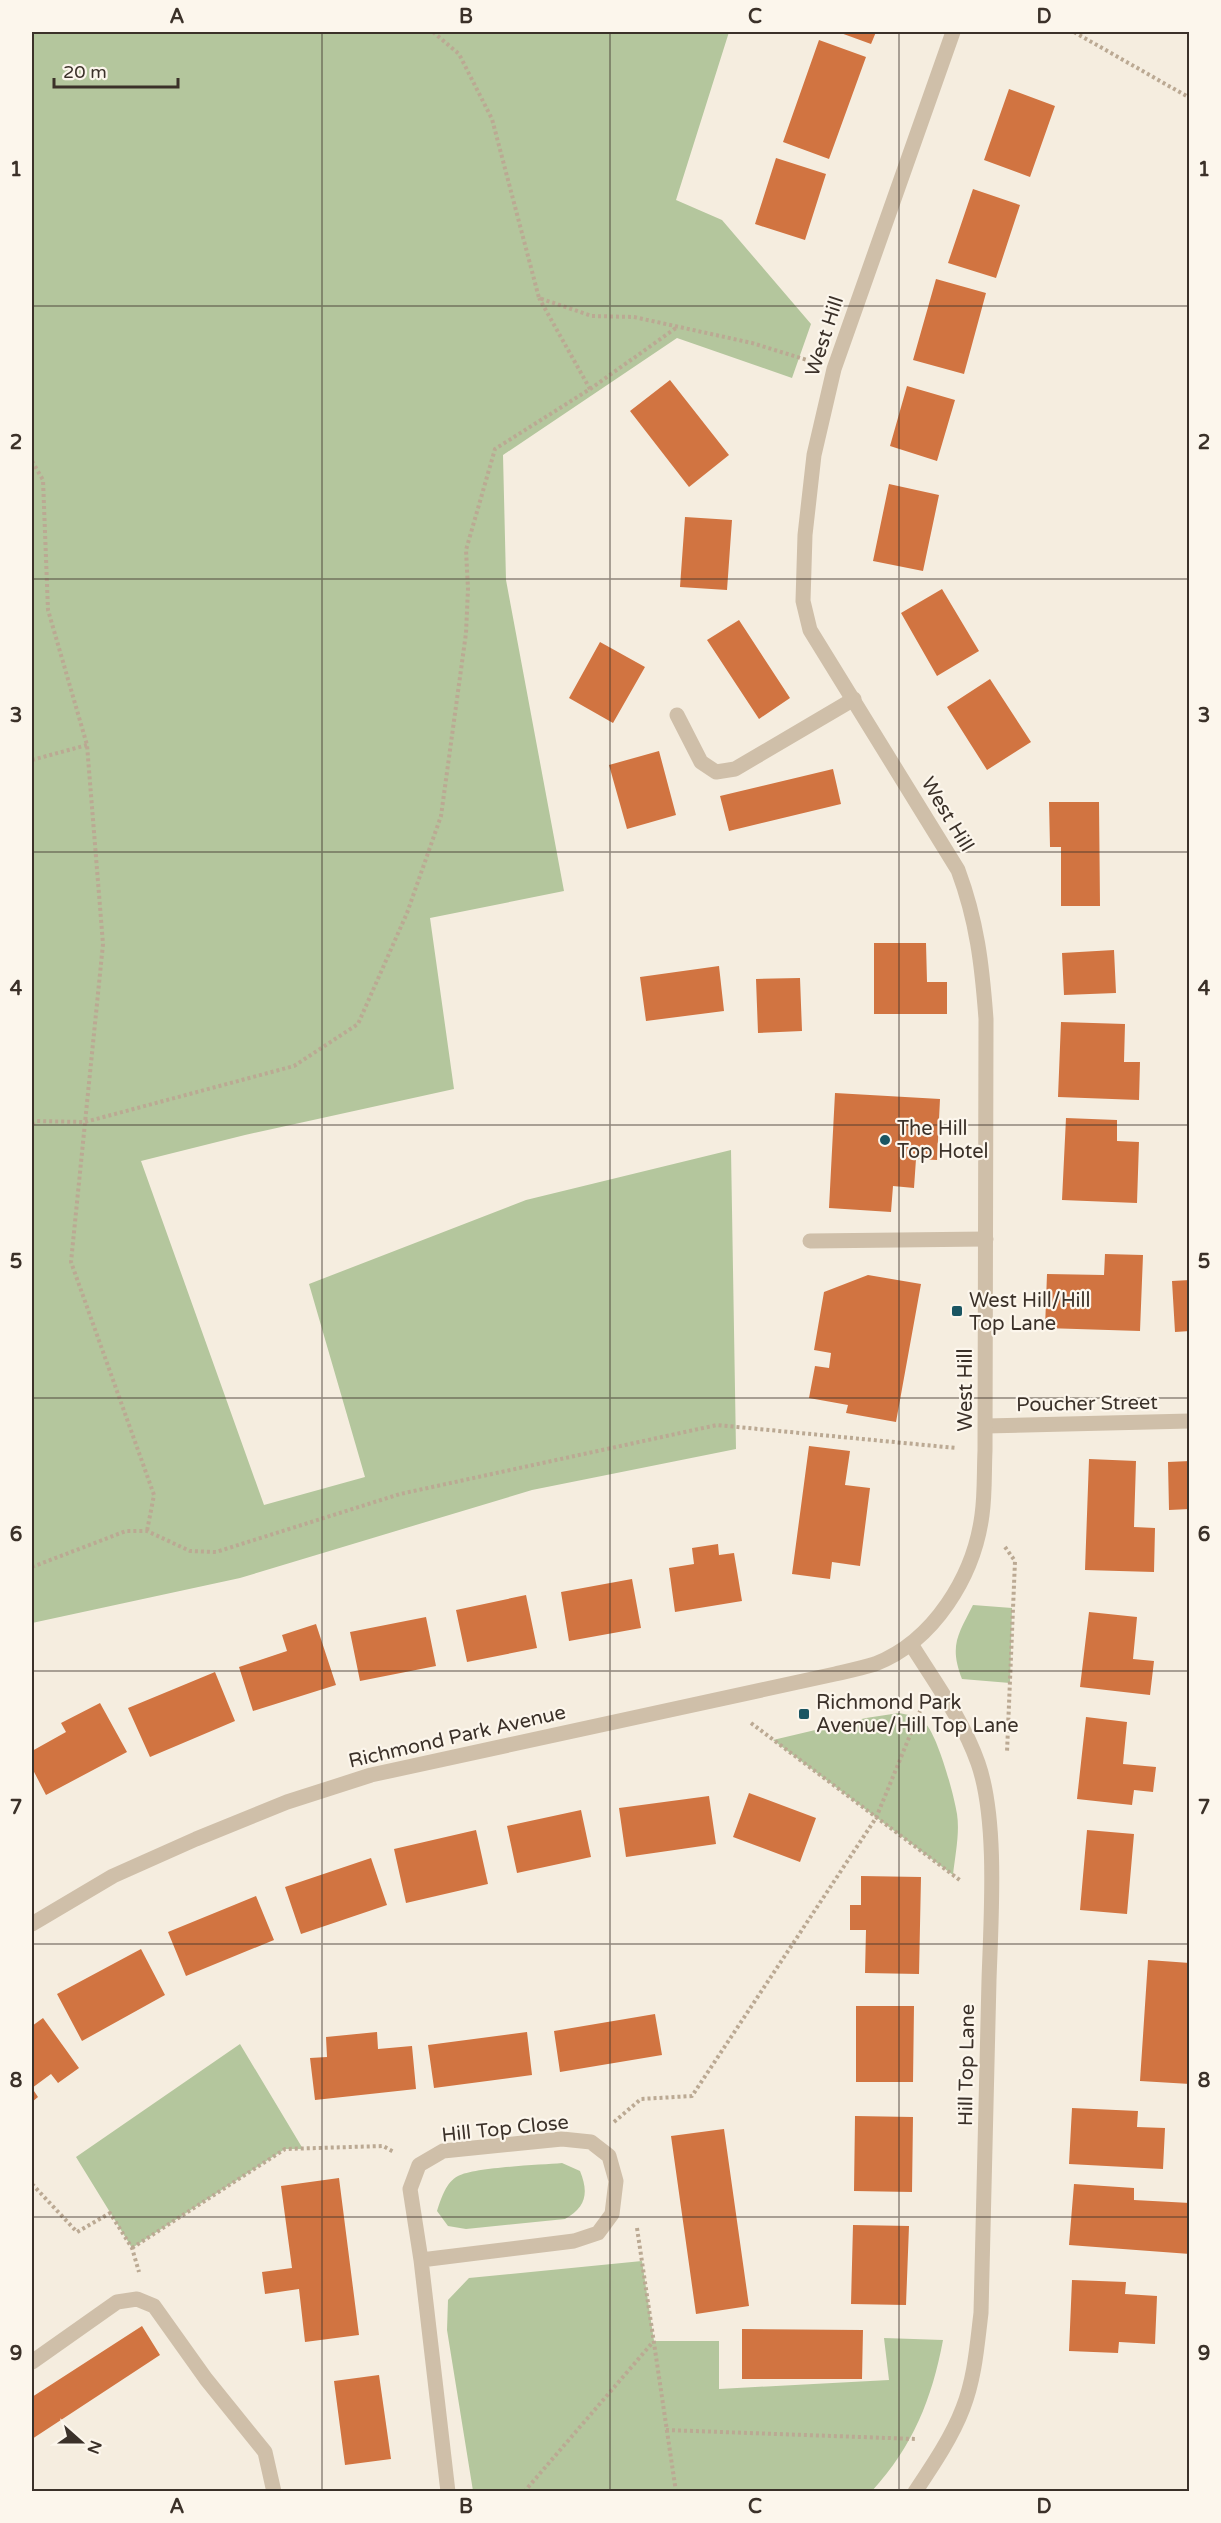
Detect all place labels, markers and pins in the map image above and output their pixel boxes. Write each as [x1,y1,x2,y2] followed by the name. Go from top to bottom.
[897,1117,989,1164] place label: The Hill Top Hotel
[878,1133,892,1147] marker: The Hill Top Hotel
[969,1289,1091,1336] place label: West Hill/Hill Top Lane
[950,1304,964,1318] marker: West Hill/Hill Top Lane
[816,1691,1019,1738] place label: Richmond Park Avenue/Hill Top Lane
[797,1707,811,1721] marker: Richmond Park Avenue/Hill Top Lane

